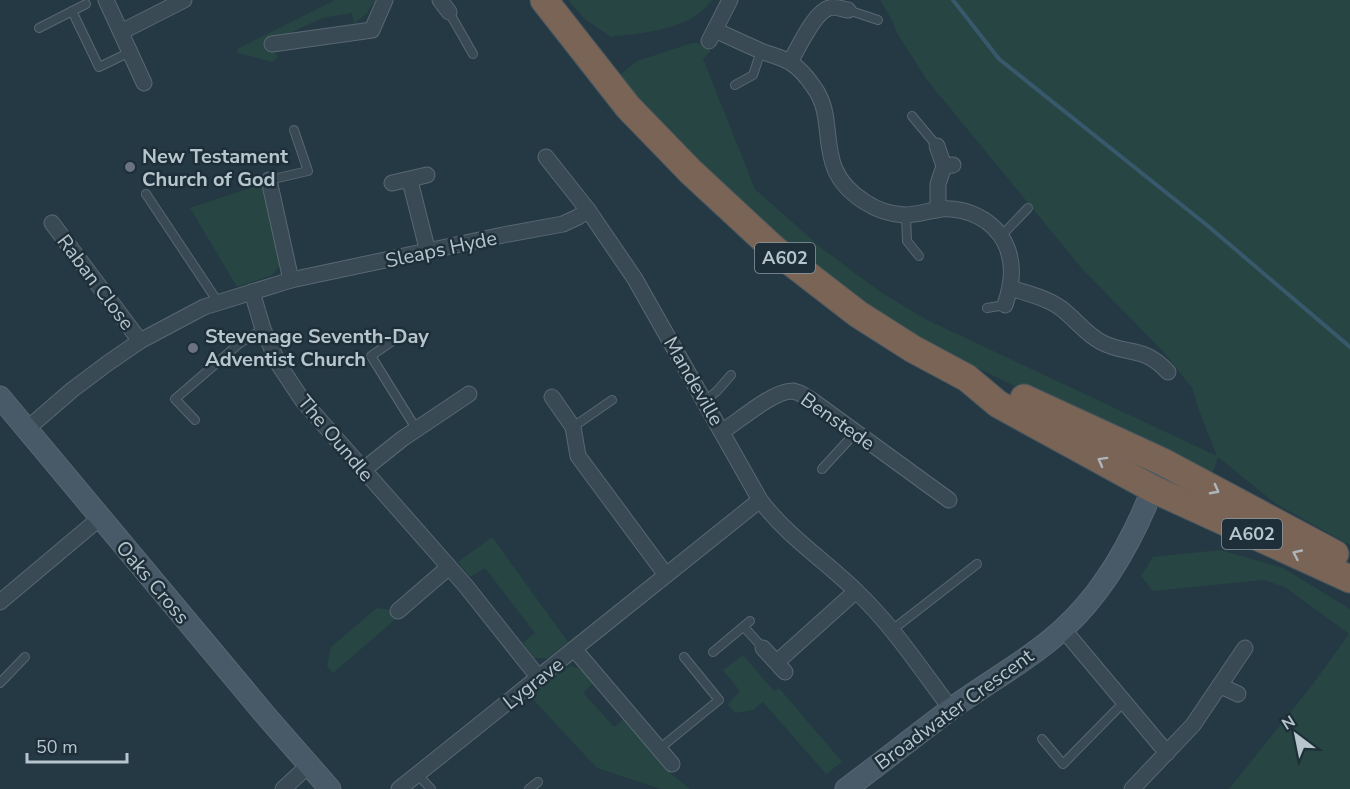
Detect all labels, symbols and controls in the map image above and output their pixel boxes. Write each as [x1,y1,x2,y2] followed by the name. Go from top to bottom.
[142,143,288,193] place label: New Testament Church of God
[123,160,137,174] marker: New Testament Church of God
[383,224,499,274] street label: Sleaps Hyde
[51,229,140,336] street label: Raban Close
[755,243,815,273] road number: A602
[205,323,429,373] place label: Stevenage Seventh-Day Adventist Church
[657,332,730,431] street label: Mandeville
[186,341,200,355] marker: Stevenage Seventh-Day Adventist Church
[795,386,880,457] street label: Benstede
[291,389,380,487] street label: The Oundle
[1098,457,1108,468] one-way arrow
[1208,483,1219,494] one-way arrow
[1222,519,1282,549] road number: A602
[110,535,196,630] street label: Oaks Cross
[1292,550,1303,562] one-way arrow
[870,642,1040,776] street label: Broadwater Crescent
[497,651,569,716] street label: Lygrave
[1266,705,1326,765] north arrow
[1278,711,1299,736] text: N
[27,726,128,764] scale bar
[36,735,78,759] text: 50 m

